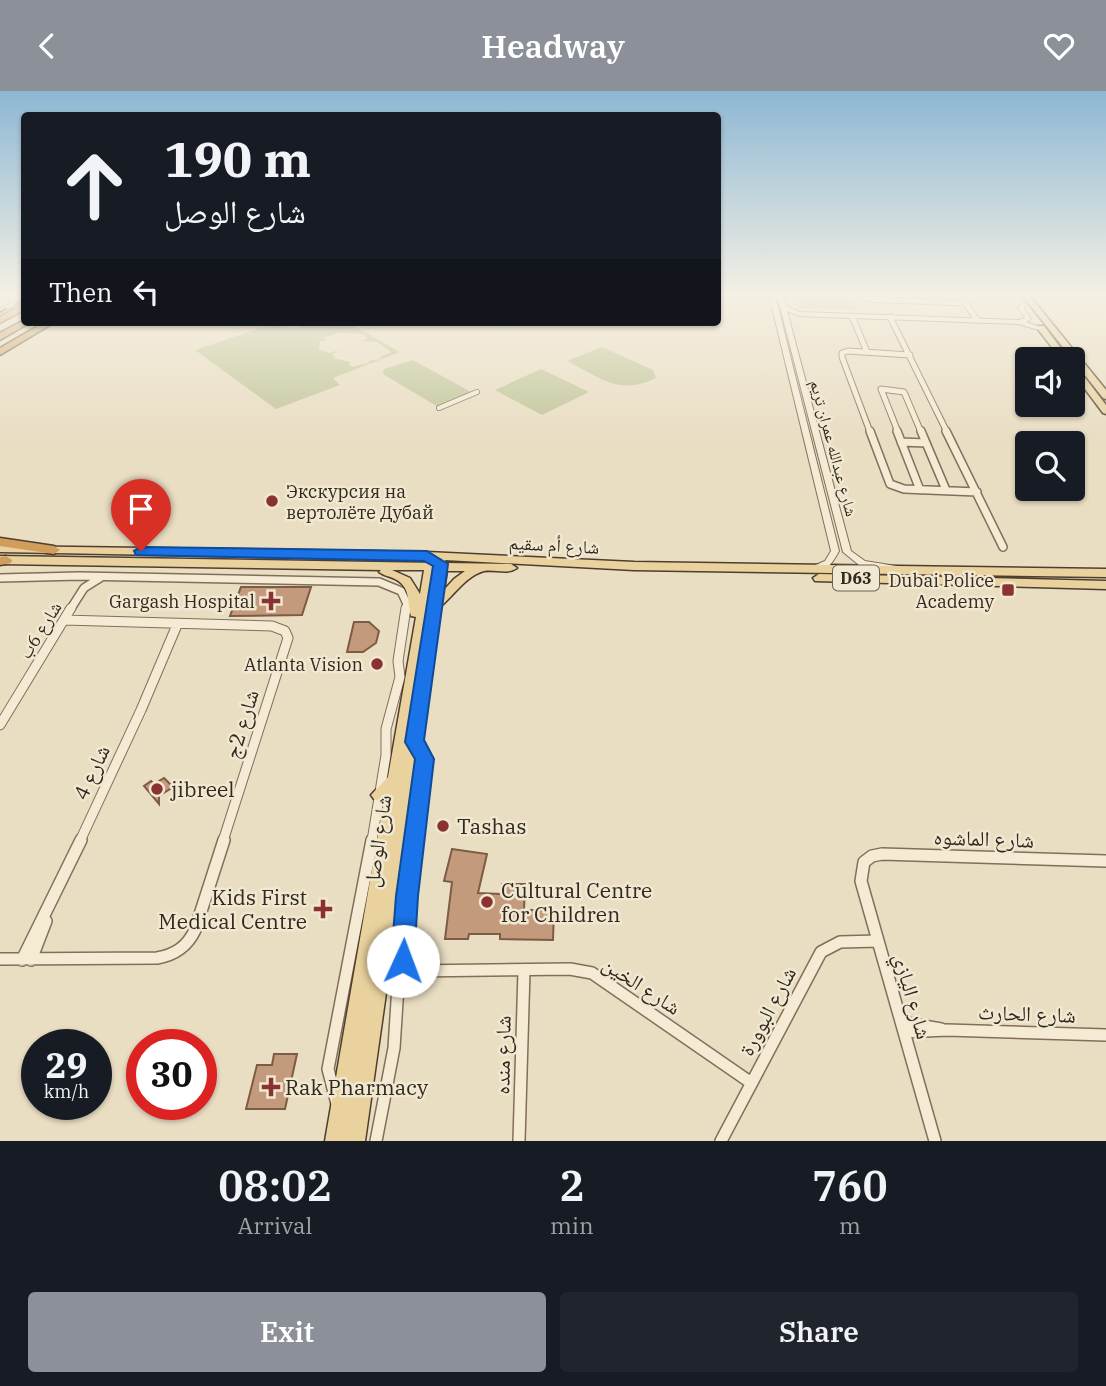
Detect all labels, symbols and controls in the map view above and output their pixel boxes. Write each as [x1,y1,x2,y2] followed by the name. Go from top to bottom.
[481,25,625,67] text: Headway
[28,27,66,65] icon: back
[1040,27,1078,65] icon: heart
[164,127,311,190] text: 190 m
[49,140,140,231] icon: ahead
[164,190,306,232] text: شارع الوصل
[127,273,165,311] icon: left
[49,275,113,309] text: Then
[1015,347,1085,501] map controls
[1015,347,1085,417] button: sound
[805,378,862,519] street label: شارع عبدالله عمران تريم
[1015,431,1085,501] button: search
[111,479,171,551] pin
[286,480,434,524] place label: Экскурсия на вертолёте Дубай
[122,490,160,528] icon: arrive
[264,493,280,509] marker: Экскурсия на вертолёте Дубай
[508,531,600,560] street label: شارع أم سقيم
[833,565,879,591] road number: D63
[889,569,994,613] place label: Dubai Police Academy
[1000,582,1016,598] marker: Dubai Police Academy
[109,590,255,613] place label: Gargash Hospital
[261,591,281,611] marker: Gargash Hospital
[14,597,66,663] street label: شارع 6ب
[244,653,363,676] place label: Atlanta Vision
[369,656,385,672] marker: Atlanta Vision
[217,686,265,762] street label: شارع 2ج
[66,740,116,804] street label: شارع 4
[170,775,235,803] place label: jibreel
[149,781,165,797] marker: jibreel
[357,793,397,889] street label: شارع الوصل
[457,812,526,840] place label: Tashas
[435,818,451,834] marker: Tashas
[933,822,1035,854] street label: شارع الماشوه
[501,876,652,928] place label: Cultural Centre for Children
[158,883,307,935] place label: Kids First Medical Centre
[479,894,495,910] marker: Cultural Centre for Children
[313,899,333,919] marker: Kids First Medical Centre
[366,924,440,998] position arrow
[597,949,687,1021] street label: شارع الخين
[884,950,939,1043] street label: شارع اليازي
[732,962,802,1060] street label: شارع البوورة
[978,997,1076,1029] street label: شارع الحارث
[487,1015,517,1095] street label: شارع منده
[126,1029,217,1120] speed limit sign: 30
[45,1042,88,1088] text: 29
[285,1073,429,1101] place label: Rak Pharmacy
[263,1079,279,1095] marker: Rak Pharmacy
[44,1080,89,1103] text: km/h
[218,1158,332,1213] text: 08:02
[559,1158,584,1213] text: 2
[812,1158,888,1213] text: 760
[238,1210,312,1240] text: Arrival
[550,1210,594,1240] text: min
[839,1210,861,1240] text: m
[28,1292,546,1372] button: Exit
[560,1292,1078,1372] button: Share

